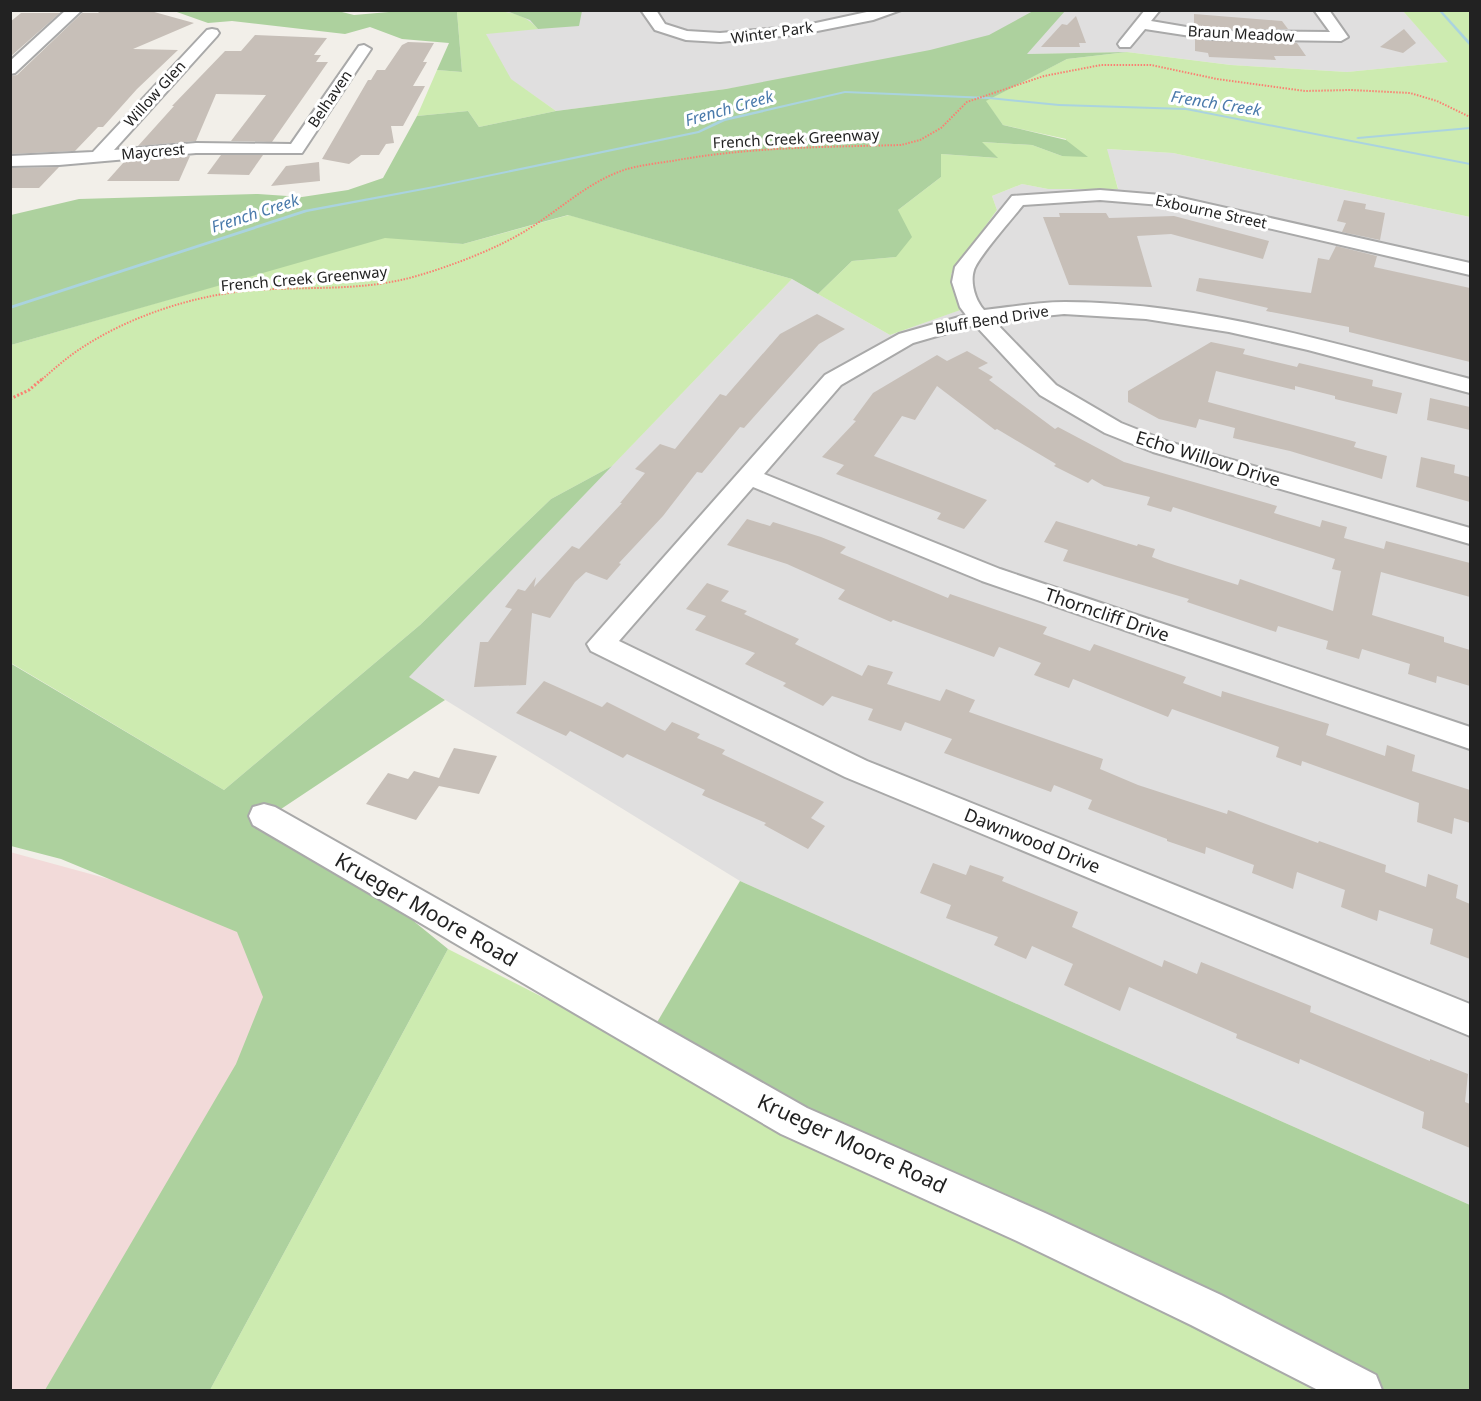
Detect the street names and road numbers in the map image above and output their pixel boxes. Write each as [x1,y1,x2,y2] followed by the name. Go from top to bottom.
[729,16,814,48] street label: Winter Park
[1187,20,1295,46] street label: Braun Meadow
[119,56,189,131] street label: Willow Glen
[303,66,356,131] street label: Belhaven
[712,124,880,152] street label: French Creek Greenway
[120,138,186,164] street label: Maycrest
[1154,189,1269,233] street label: Exbourne Street
[220,261,388,295] street label: French Creek Greenway
[934,300,1050,338] street label: Bluff Bend Drive
[1133,425,1283,491] street label: Echo Willow Drive
[1042,582,1173,647] street label: Thorncliff Drive
[961,802,1104,878] street label: Dawnwood Drive
[330,846,523,973] street label: Krueger Moore Road
[753,1087,952,1199] street label: Krueger Moore Road

